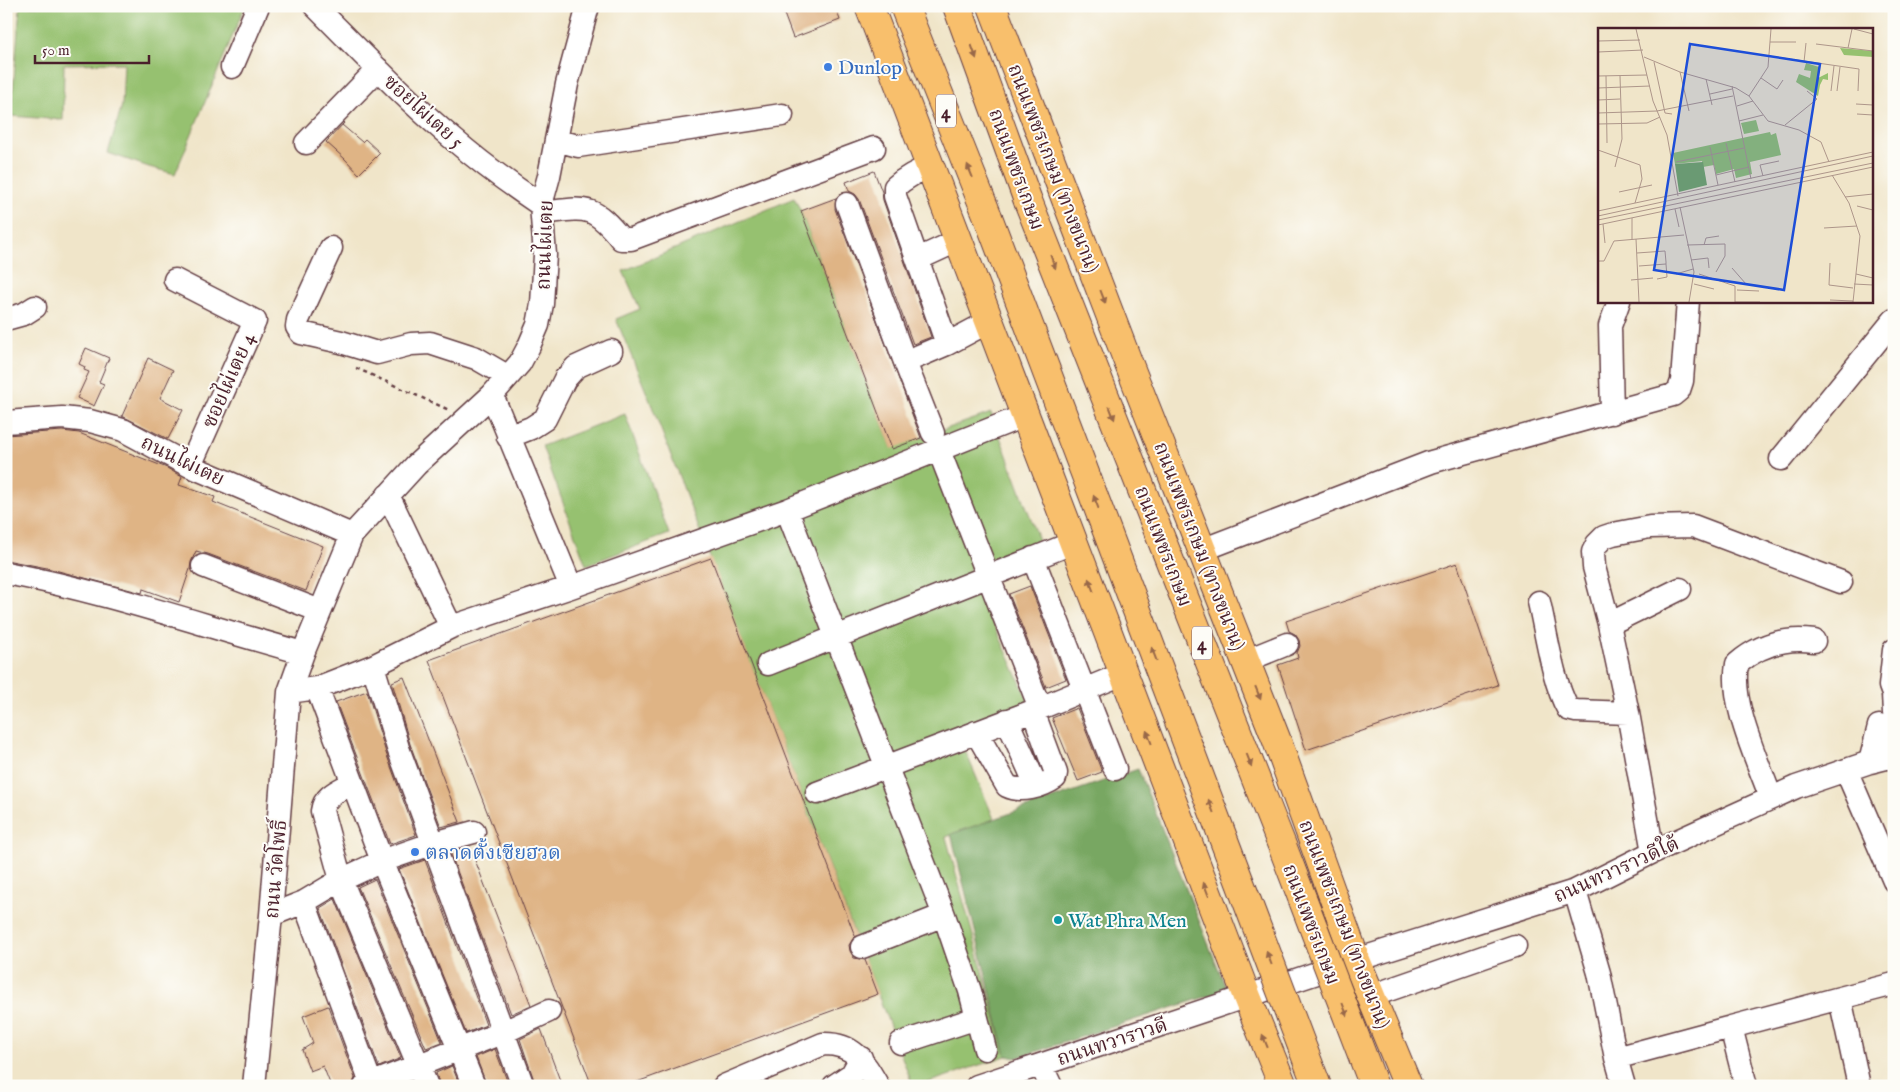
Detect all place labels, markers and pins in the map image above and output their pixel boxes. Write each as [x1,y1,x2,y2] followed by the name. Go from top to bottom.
[838,56,902,81] place label: Dunlop
[822,61,834,73] marker: Dunlop
[425,837,561,866] place label: ตลาดตั้งเซียฮวด
[409,846,421,858] marker: ตลาดตั้งเซียฮวด
[1068,909,1187,934] place label: Wat Phra Men
[1052,914,1064,926] marker: Wat Phra Men

